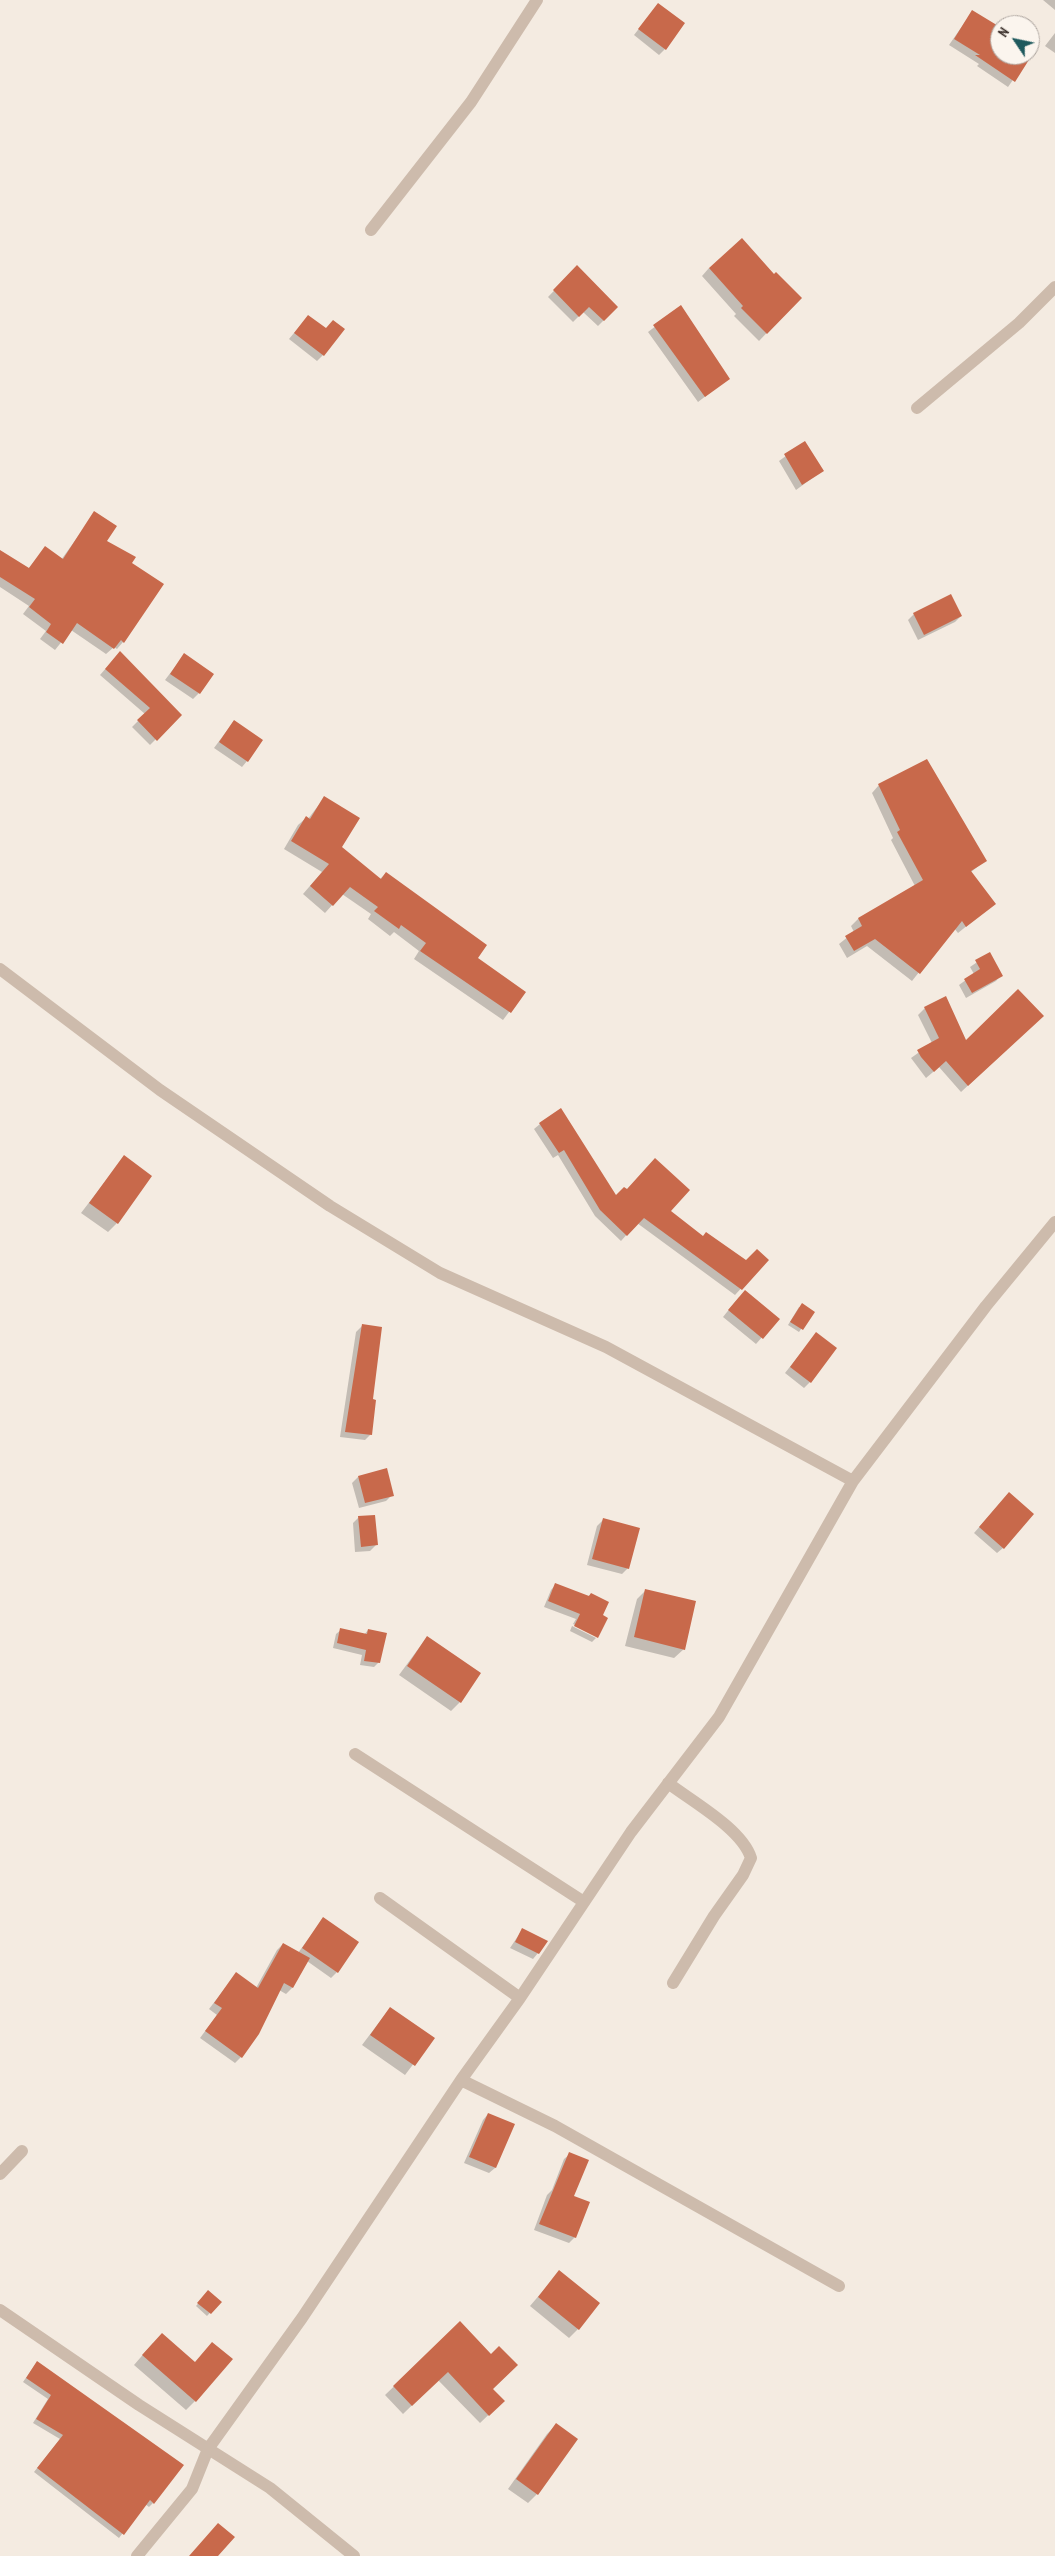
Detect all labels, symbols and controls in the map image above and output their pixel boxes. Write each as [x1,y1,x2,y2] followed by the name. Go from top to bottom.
[990,15,1040,65] north arrow
[994,24,1013,40] text: N

